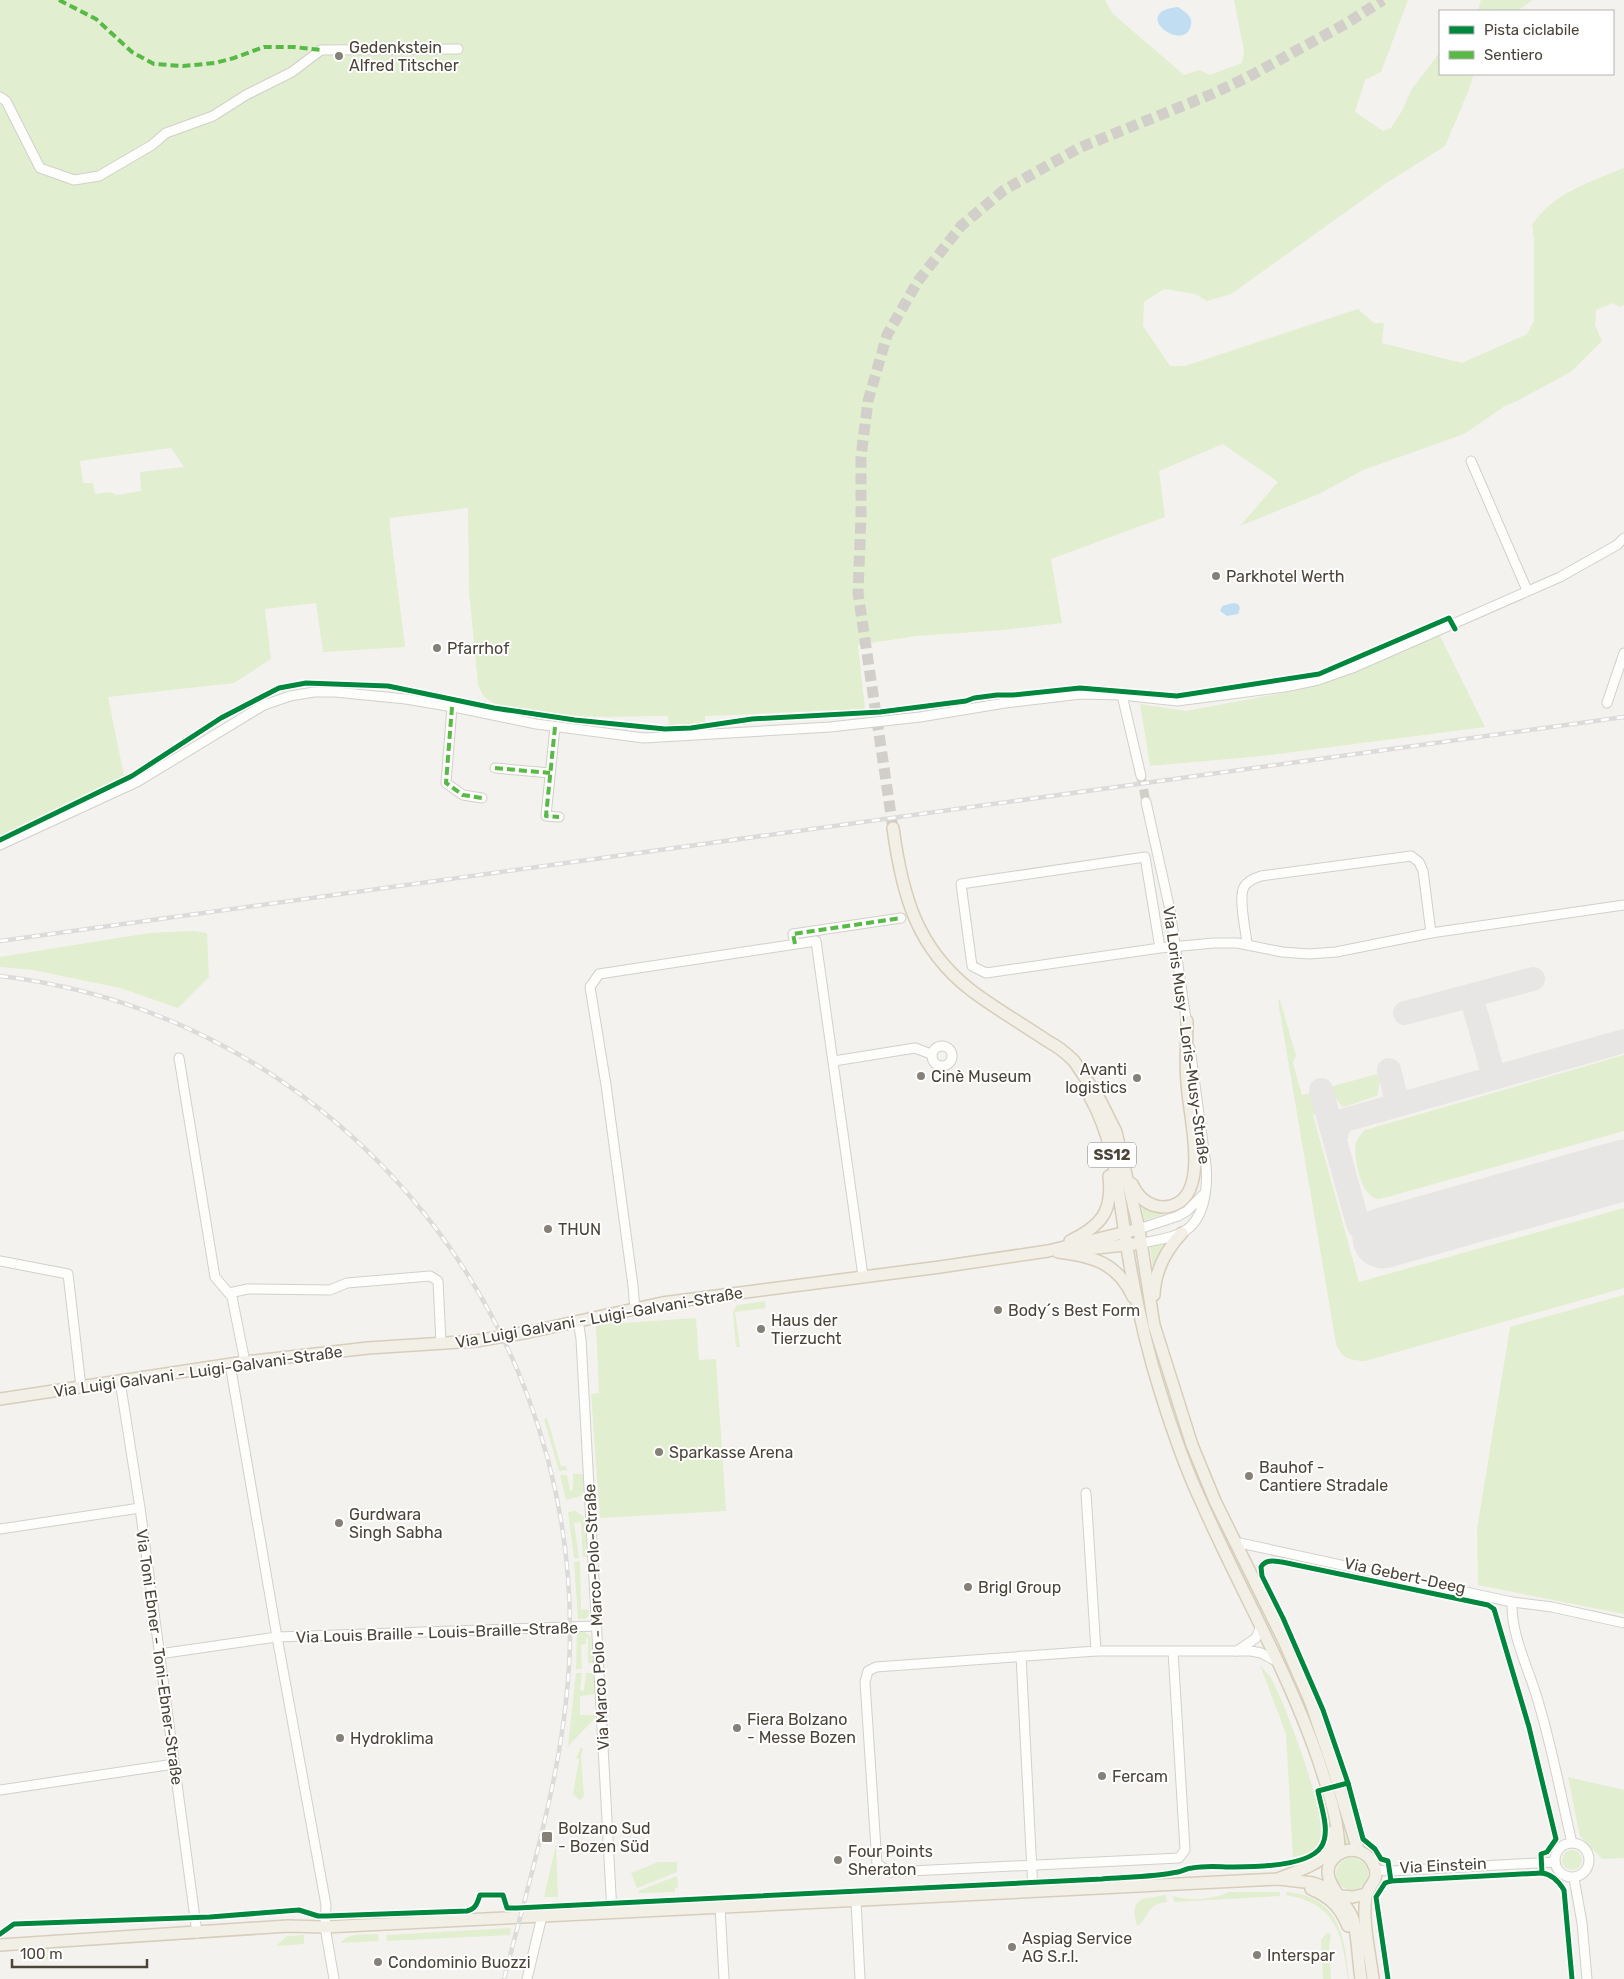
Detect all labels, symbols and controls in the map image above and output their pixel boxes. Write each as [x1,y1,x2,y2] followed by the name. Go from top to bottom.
[1439,10,1614,75] legend
[1484,21,1579,39] text: Pista ciclabile
[349,38,459,75] place label: Gedenkstein Alfred Titscher
[1484,46,1543,64] text: Sentiero
[333,50,345,62] marker: Gedenkstein Alfred Titscher
[1226,567,1344,586] place label: Parkhotel Werth
[1210,570,1222,582] marker: Parkhotel Werth
[447,639,510,658] place label: Pfarrhof
[431,642,443,654] marker: Pfarrhof
[1159,905,1214,1165] street label: Via Loris Musy - Loris-Musy-Straße
[1065,1060,1127,1097] place label: Avanti logistics
[931,1067,1031,1086] place label: Cinè Museum
[915,1070,927,1082] marker: Cinè Museum
[1131,1072,1143,1084] marker: Avanti logistics
[1088,1142,1136,1168] road number: SS12
[558,1220,601,1239] place label: THUN
[542,1223,554,1235] marker: THUN
[454,1283,744,1352] street label: Via Luigi Galvani - Luigi-Galvani-Straße
[1008,1301,1140,1320] place label: Body´s Best Form
[992,1304,1004,1316] marker: Body´s Best Form
[771,1311,842,1348] place label: Haus der Tierzucht
[755,1323,767,1335] marker: Haus der Tierzucht
[52,1342,344,1401] street label: Via Luigi Galvani - Luigi-Galvani-Straße
[669,1443,793,1462] place label: Sparkasse Arena
[653,1446,665,1458] marker: Sparkasse Arena
[1259,1458,1388,1495] place label: Bauhof - Cantiere Stradale
[1243,1470,1255,1482] marker: Bauhof - Cantiere Stradale
[580,1483,613,1751] street label: Via Marco Polo - Marco-Polo-Straße
[349,1505,443,1542] place label: Gurdwara Singh Sabha
[333,1517,345,1529] marker: Gurdwara Singh Sabha
[132,1528,187,1786] street label: Via Toni Ebner - Toni-Ebner-Straße
[1342,1553,1467,1598] street label: Via Gebert-Deeg
[978,1578,1061,1597] place label: Brigl Group
[962,1581,974,1593] marker: Brigl Group
[296,1618,578,1647] street label: Via Louis Braille - Louis-Braille-Straße
[747,1710,856,1747] place label: Fiera Bolzano - Messe Bozen
[731,1722,743,1734] marker: Fiera Bolzano - Messe Bozen
[350,1729,434,1748] place label: Hydroklima
[334,1732,346,1744] marker: Hydroklima
[1112,1767,1168,1786] place label: Fercam
[1096,1770,1108,1782] marker: Fercam
[558,1819,651,1856] place label: Bolzano Sud - Bozen Süd
[540,1830,554,1844] marker: Bolzano Sud - Bozen Süd
[848,1842,933,1879] place label: Four Points Sheraton
[832,1854,844,1866] marker: Four Points Sheraton
[1399,1854,1487,1877] street label: Via Einstein
[1022,1929,1132,1966] place label: Aspiag Service AG S.r.l.
[12,1936,148,1968] scale bar
[1006,1941,1018,1953] marker: Aspiag Service AG S.r.l.
[20,1945,62,1963] text: 100 m
[1267,1946,1335,1965] place label: Interspar
[1251,1949,1263,1961] marker: Interspar
[388,1953,531,1972] place label: Condominio Buozzi
[372,1956,384,1968] marker: Condominio Buozzi

